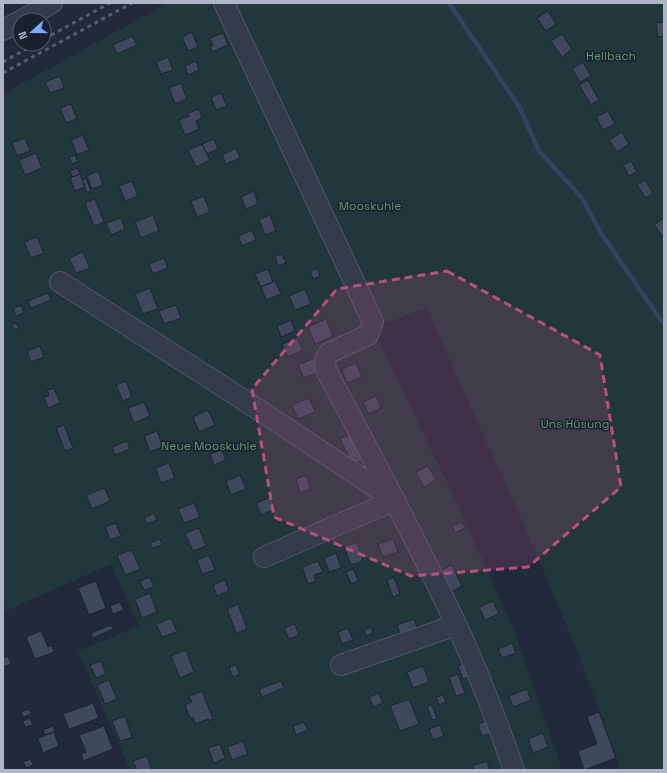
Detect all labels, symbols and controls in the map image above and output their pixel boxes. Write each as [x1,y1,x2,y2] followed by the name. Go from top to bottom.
[12,12,52,52] north arrow
[15,30,31,42] text: N
[586,48,636,64] park label: Hellbach
[339,198,401,214] park label: Mooskuhle
[541,416,609,432] park label: Uns Hüsung
[161,438,257,454] park label: Neue Mooskuhle

